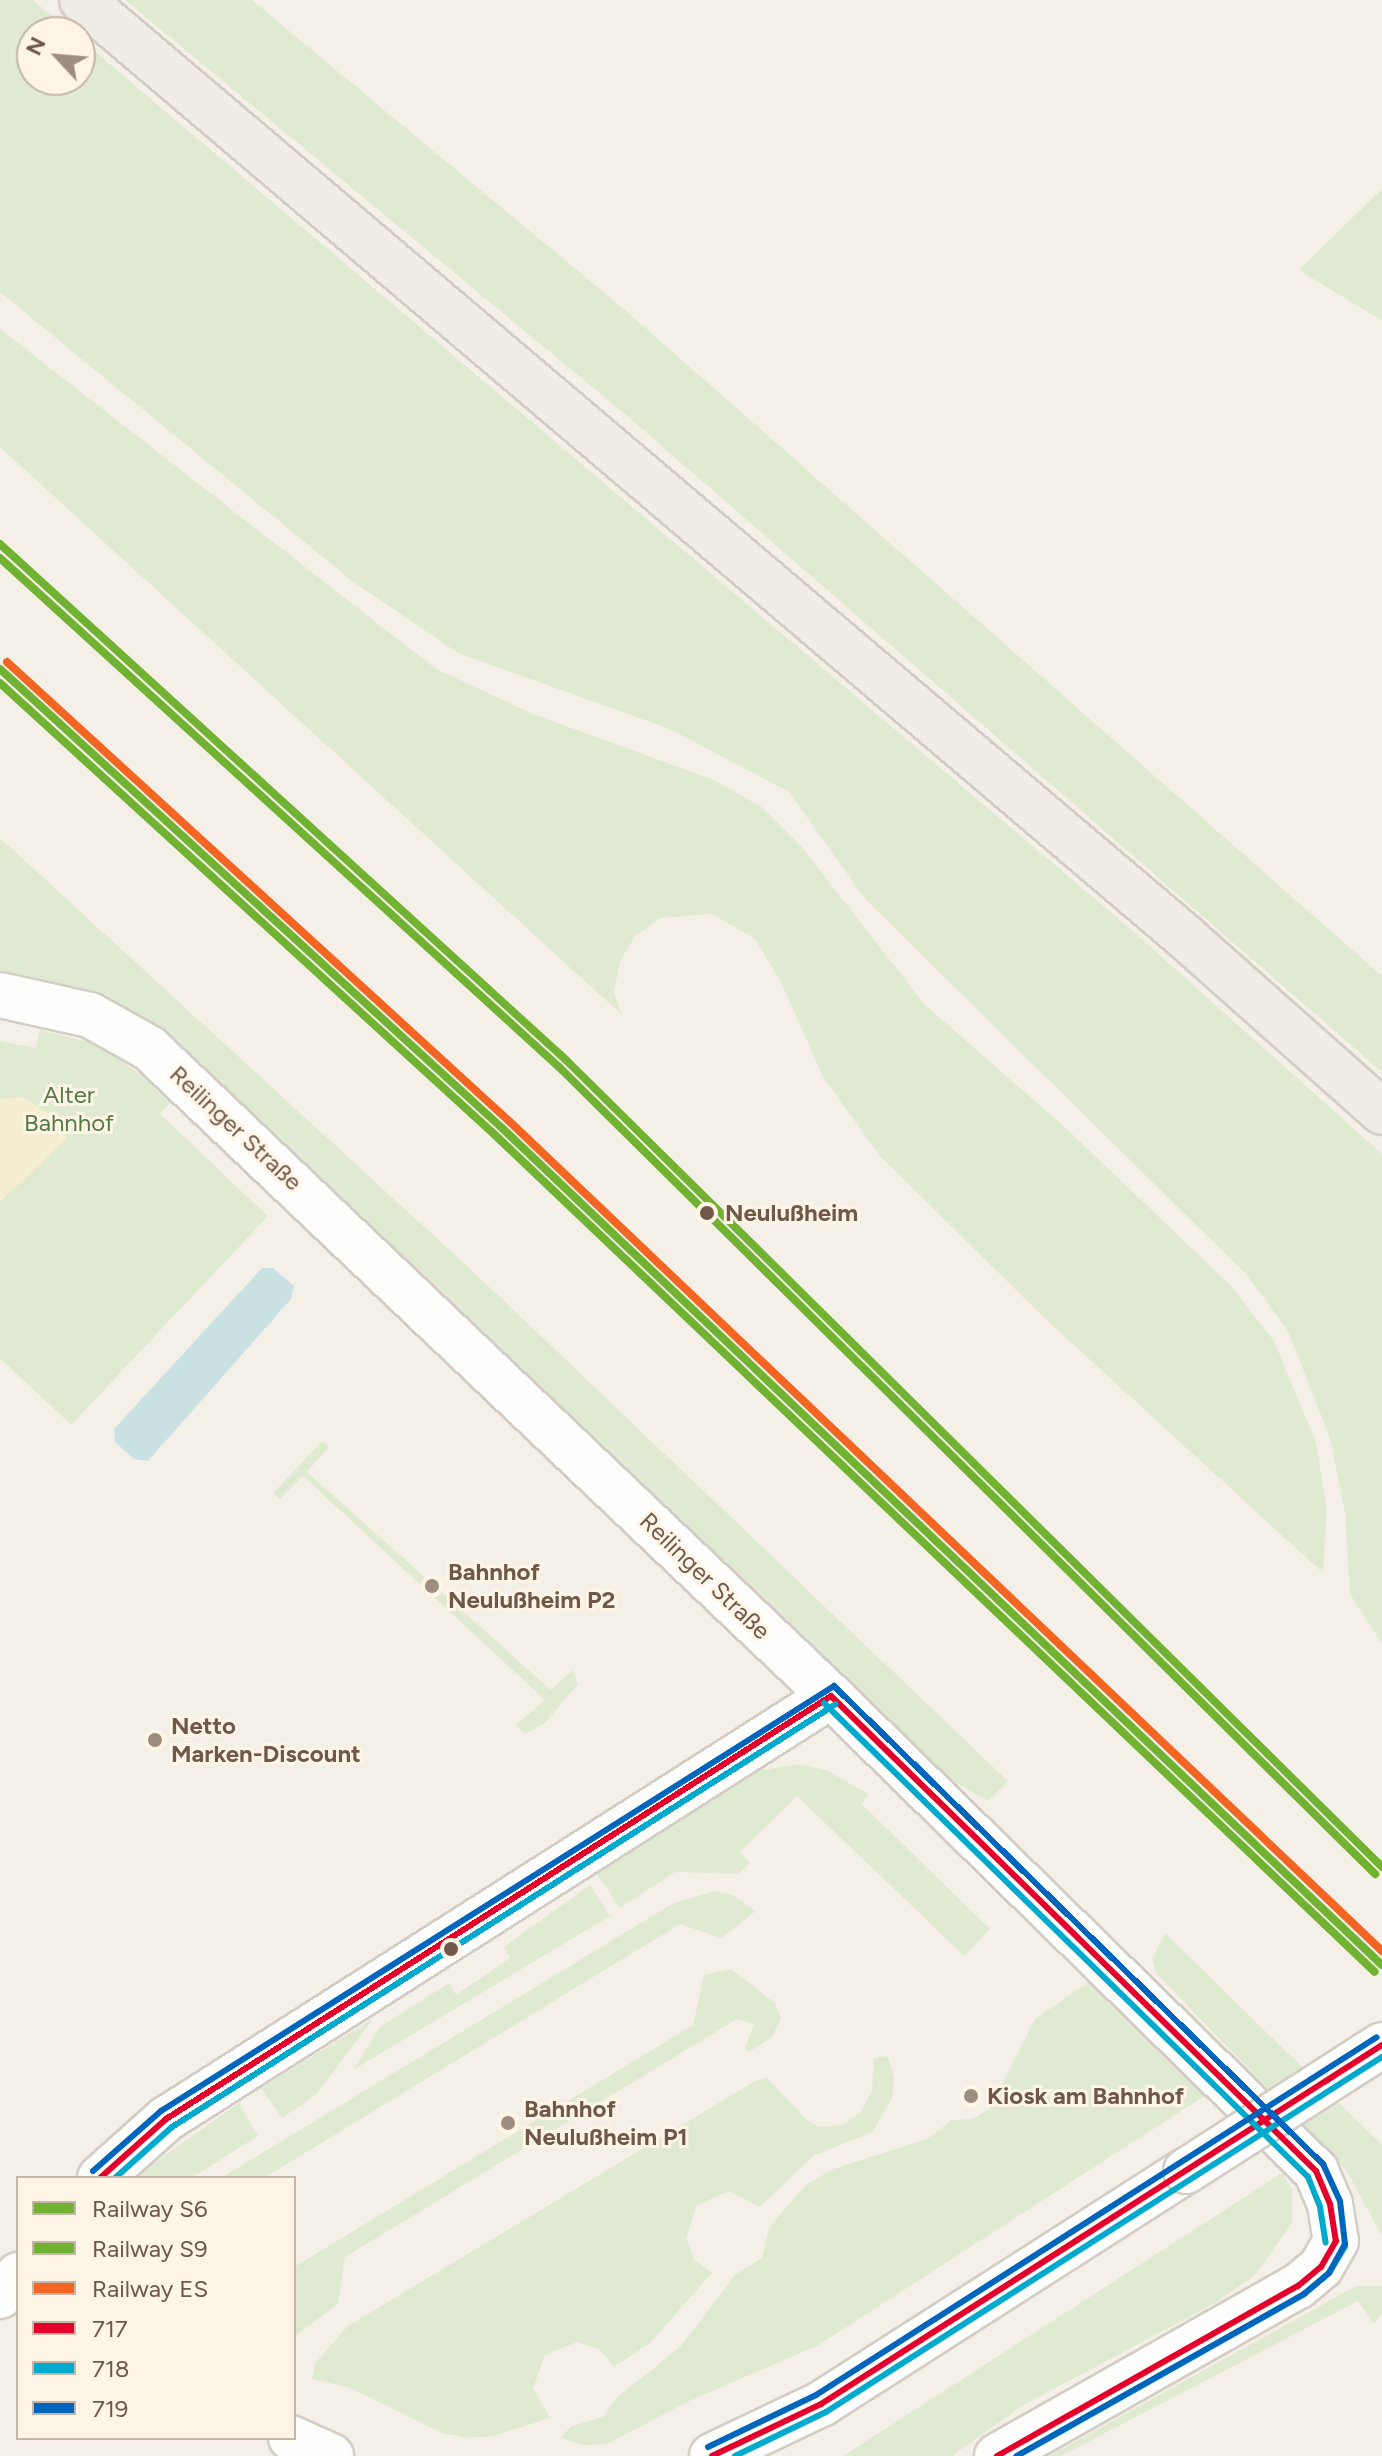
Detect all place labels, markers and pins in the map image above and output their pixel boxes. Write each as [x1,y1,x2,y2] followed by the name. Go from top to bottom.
[725,1199,858,1227] place label: Neulußheim
[696,1202,718,1224] marker: Neulußheim
[448,1558,615,1614] place label: Bahnhof Neulußheim P2
[423,1577,441,1595] marker: Bahnhof Neulußheim P2
[171,1712,361,1768] place label: Netto Marken-Discount
[146,1731,164,1749] marker: Netto Marken-Discount
[443,1941,459,1957] unlabelled marker
[987,2082,1184,2110] place label: Kiosk am Bahnhof
[962,2087,980,2105] marker: Kiosk am Bahnhof
[524,2095,688,2151] place label: Bahnhof Neulußheim P1
[499,2114,517,2132] marker: Bahnhof Neulußheim P1

